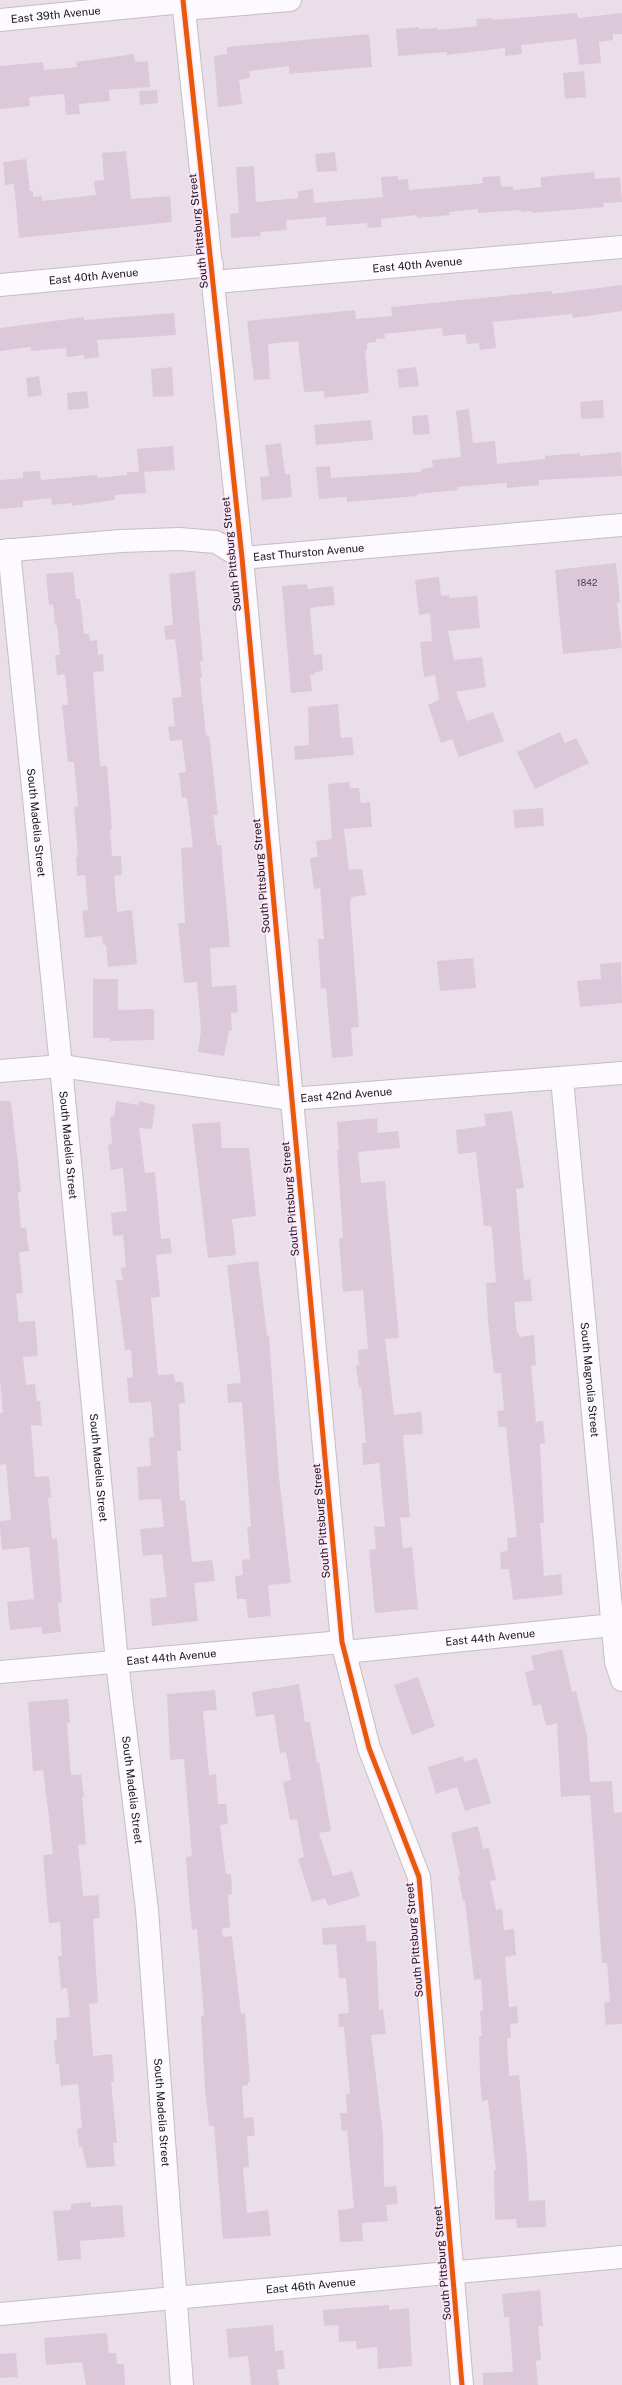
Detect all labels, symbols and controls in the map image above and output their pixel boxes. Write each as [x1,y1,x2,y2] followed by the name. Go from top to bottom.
[10,4,101,25] street label: East 39th Avenue
[186,173,210,289] street label: South Pittsburg Street
[372,255,463,274] street label: East 40th Avenue
[48,266,139,286] street label: East 40th Avenue
[219,496,243,612] street label: South Pittsburg Street
[253,541,365,563] street label: East Thurston Avenue
[577,577,597,588] house number: 1842
[25,768,48,877] street label: South Madelia Street
[250,818,272,934] street label: South Pittsburg Street
[300,1085,393,1104] street label: East 42nd Avenue
[57,1090,79,1200] street label: South Madelia Street
[279,1141,301,1257] street label: South Pittsburg Street
[579,1322,601,1438] street label: South Magnolia Street
[88,1413,110,1522] street label: South Madelia Street
[310,1463,332,1579] street label: South Pittsburg Street
[445,1627,536,1648] street label: East 44th Avenue
[126,1647,217,1667] street label: East 44th Avenue
[120,1735,145,1845] street label: South Madelia Street
[403,1882,425,1998] street label: South Pittsburg Street
[152,2058,172,2167] street label: South Madelia Street
[431,2205,453,2321] street label: South Pittsburg Street
[265,2275,356,2296] street label: East 46th Avenue

